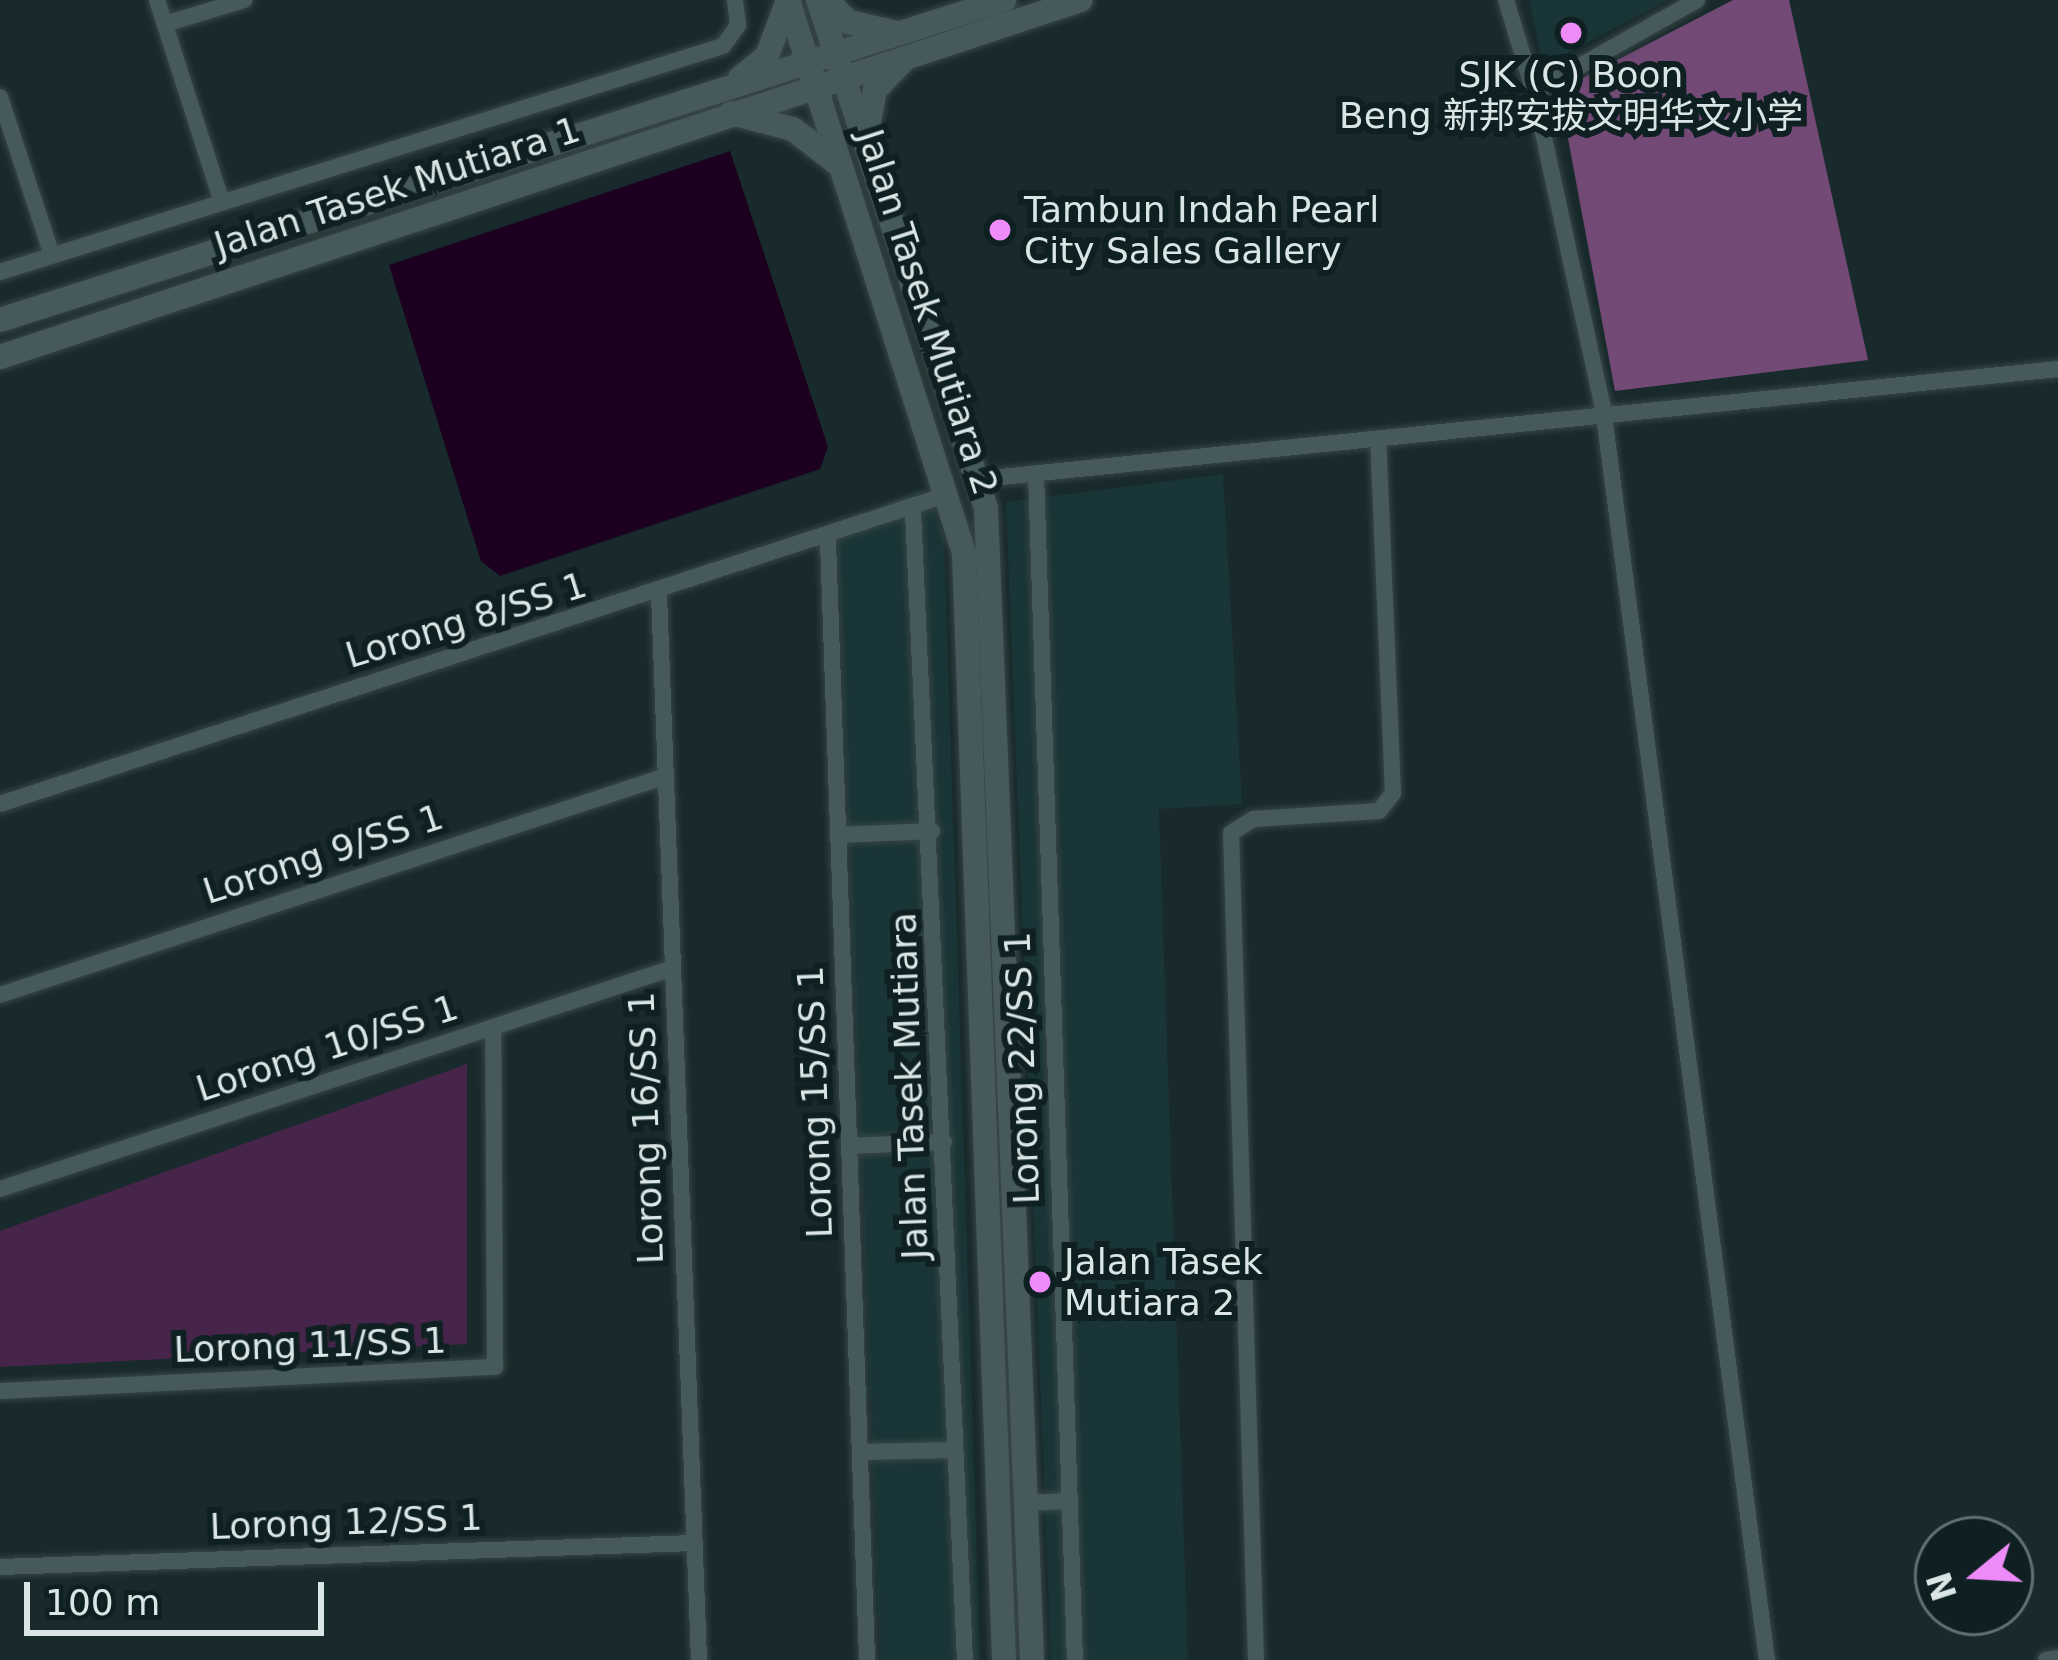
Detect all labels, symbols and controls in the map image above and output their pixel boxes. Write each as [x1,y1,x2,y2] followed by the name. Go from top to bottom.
[1558,20,1584,46] marker: SJK (C) Boon Beng 新邦安拔文明华文小学
[1339,52,1803,137] place label: SJK (C) Boon Beng 新邦安拔文明华文小学
[209,108,585,266] street label: Jalan Tasek Mutiara 1
[849,124,1007,500] street label: Jalan Tasek Mutiara 2
[1024,187,1379,272] place label: Tambun Indah Pearl City Sales Gallery
[987,217,1013,243] marker: Tambun Indah Pearl City Sales Gallery
[340,563,592,677] street label: Lorong 8/SS 1
[198,795,448,913] street label: Lorong 9/SS 1
[881,912,937,1260] street label: Jalan Tasek Mutiara
[996,931,1048,1205] street label: Lorong 22/SS 1
[789,965,841,1239] street label: Lorong 15/SS 1
[191,985,463,1111] street label: Lorong 10/SS 1
[620,991,672,1265] street label: Lorong 16/SS 1
[1064,1239,1263,1324] place label: Jalan Tasek Mutiara 2
[1027,1269,1053,1295] marker: Jalan Tasek Mutiara 2
[173,1319,447,1371] street label: Lorong 11/SS 1
[209,1496,483,1548] street label: Lorong 12/SS 1
[1914,1516,2034,1636] north arrow
[30,1558,330,1632] scale bar
[1919,1567,1965,1606] text: N
[45,1582,160,1623] text: 100 m

